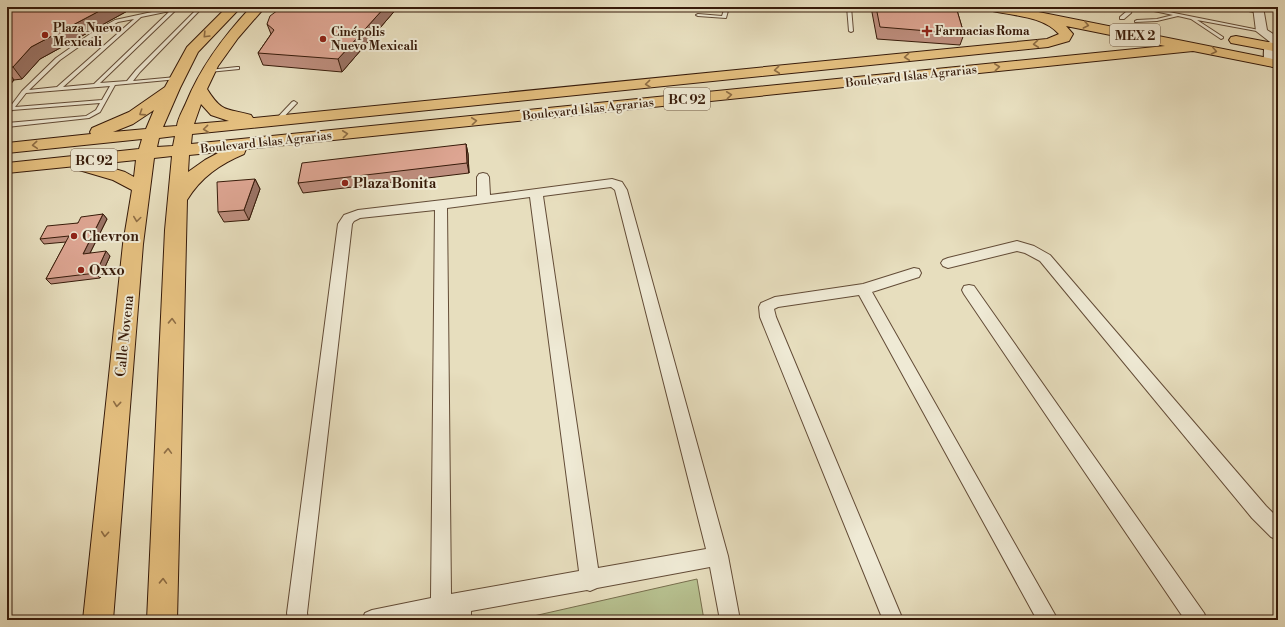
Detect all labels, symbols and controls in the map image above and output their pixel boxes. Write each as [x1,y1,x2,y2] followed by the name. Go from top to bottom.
[53,21,122,50] place label: Plaza Nuevo Mexicali
[1083,21,1089,29] one-way arrow
[935,24,1030,39] place label: Farmacias Roma
[1110,24,1160,46] road number: MEX 2
[331,25,418,54] place label: Cinépolis Nuevo Mexicali
[922,26,932,36] marker: Farmacias Roma
[40,30,50,40] marker: Plaza Nuevo Mexicali
[203,30,211,38] one-way arrow
[318,34,328,44] marker: Cinépolis Nuevo Mexicali
[1033,39,1039,48] one-way arrow
[1210,46,1217,55] one-way arrow
[904,53,910,62] one-way arrow
[844,62,978,91] street label: Boulevard Islas Agrarias
[994,63,1000,72] one-way arrow
[774,66,780,75] one-way arrow
[645,79,651,88] one-way arrow
[664,88,710,110] road number: BC 92
[726,90,732,99] one-way arrow
[521,95,655,124] street label: Boulevard Islas Agrarias
[139,108,146,115] one-way arrow
[471,116,477,125] one-way arrow
[203,124,209,133] one-way arrow
[199,128,333,157] street label: Boulevard Islas Agrarias
[342,130,348,139] one-way arrow
[32,141,38,150] one-way arrow
[71,149,117,171] road number: BC 92
[353,175,437,193] place label: Plaza Bonita
[340,178,350,188] marker: Plaza Bonita
[133,216,142,222] one-way arrow
[82,228,139,246] place label: Chevron
[69,231,79,241] marker: Chevron
[89,262,125,280] place label: Oxxo
[76,265,86,275] marker: Oxxo
[112,293,138,378] street label: Calle Novena
[168,318,176,324] one-way arrow
[113,401,122,407] one-way arrow
[163,448,172,454] one-way arrow
[101,531,110,537] one-way arrow
[159,578,167,584] one-way arrow

